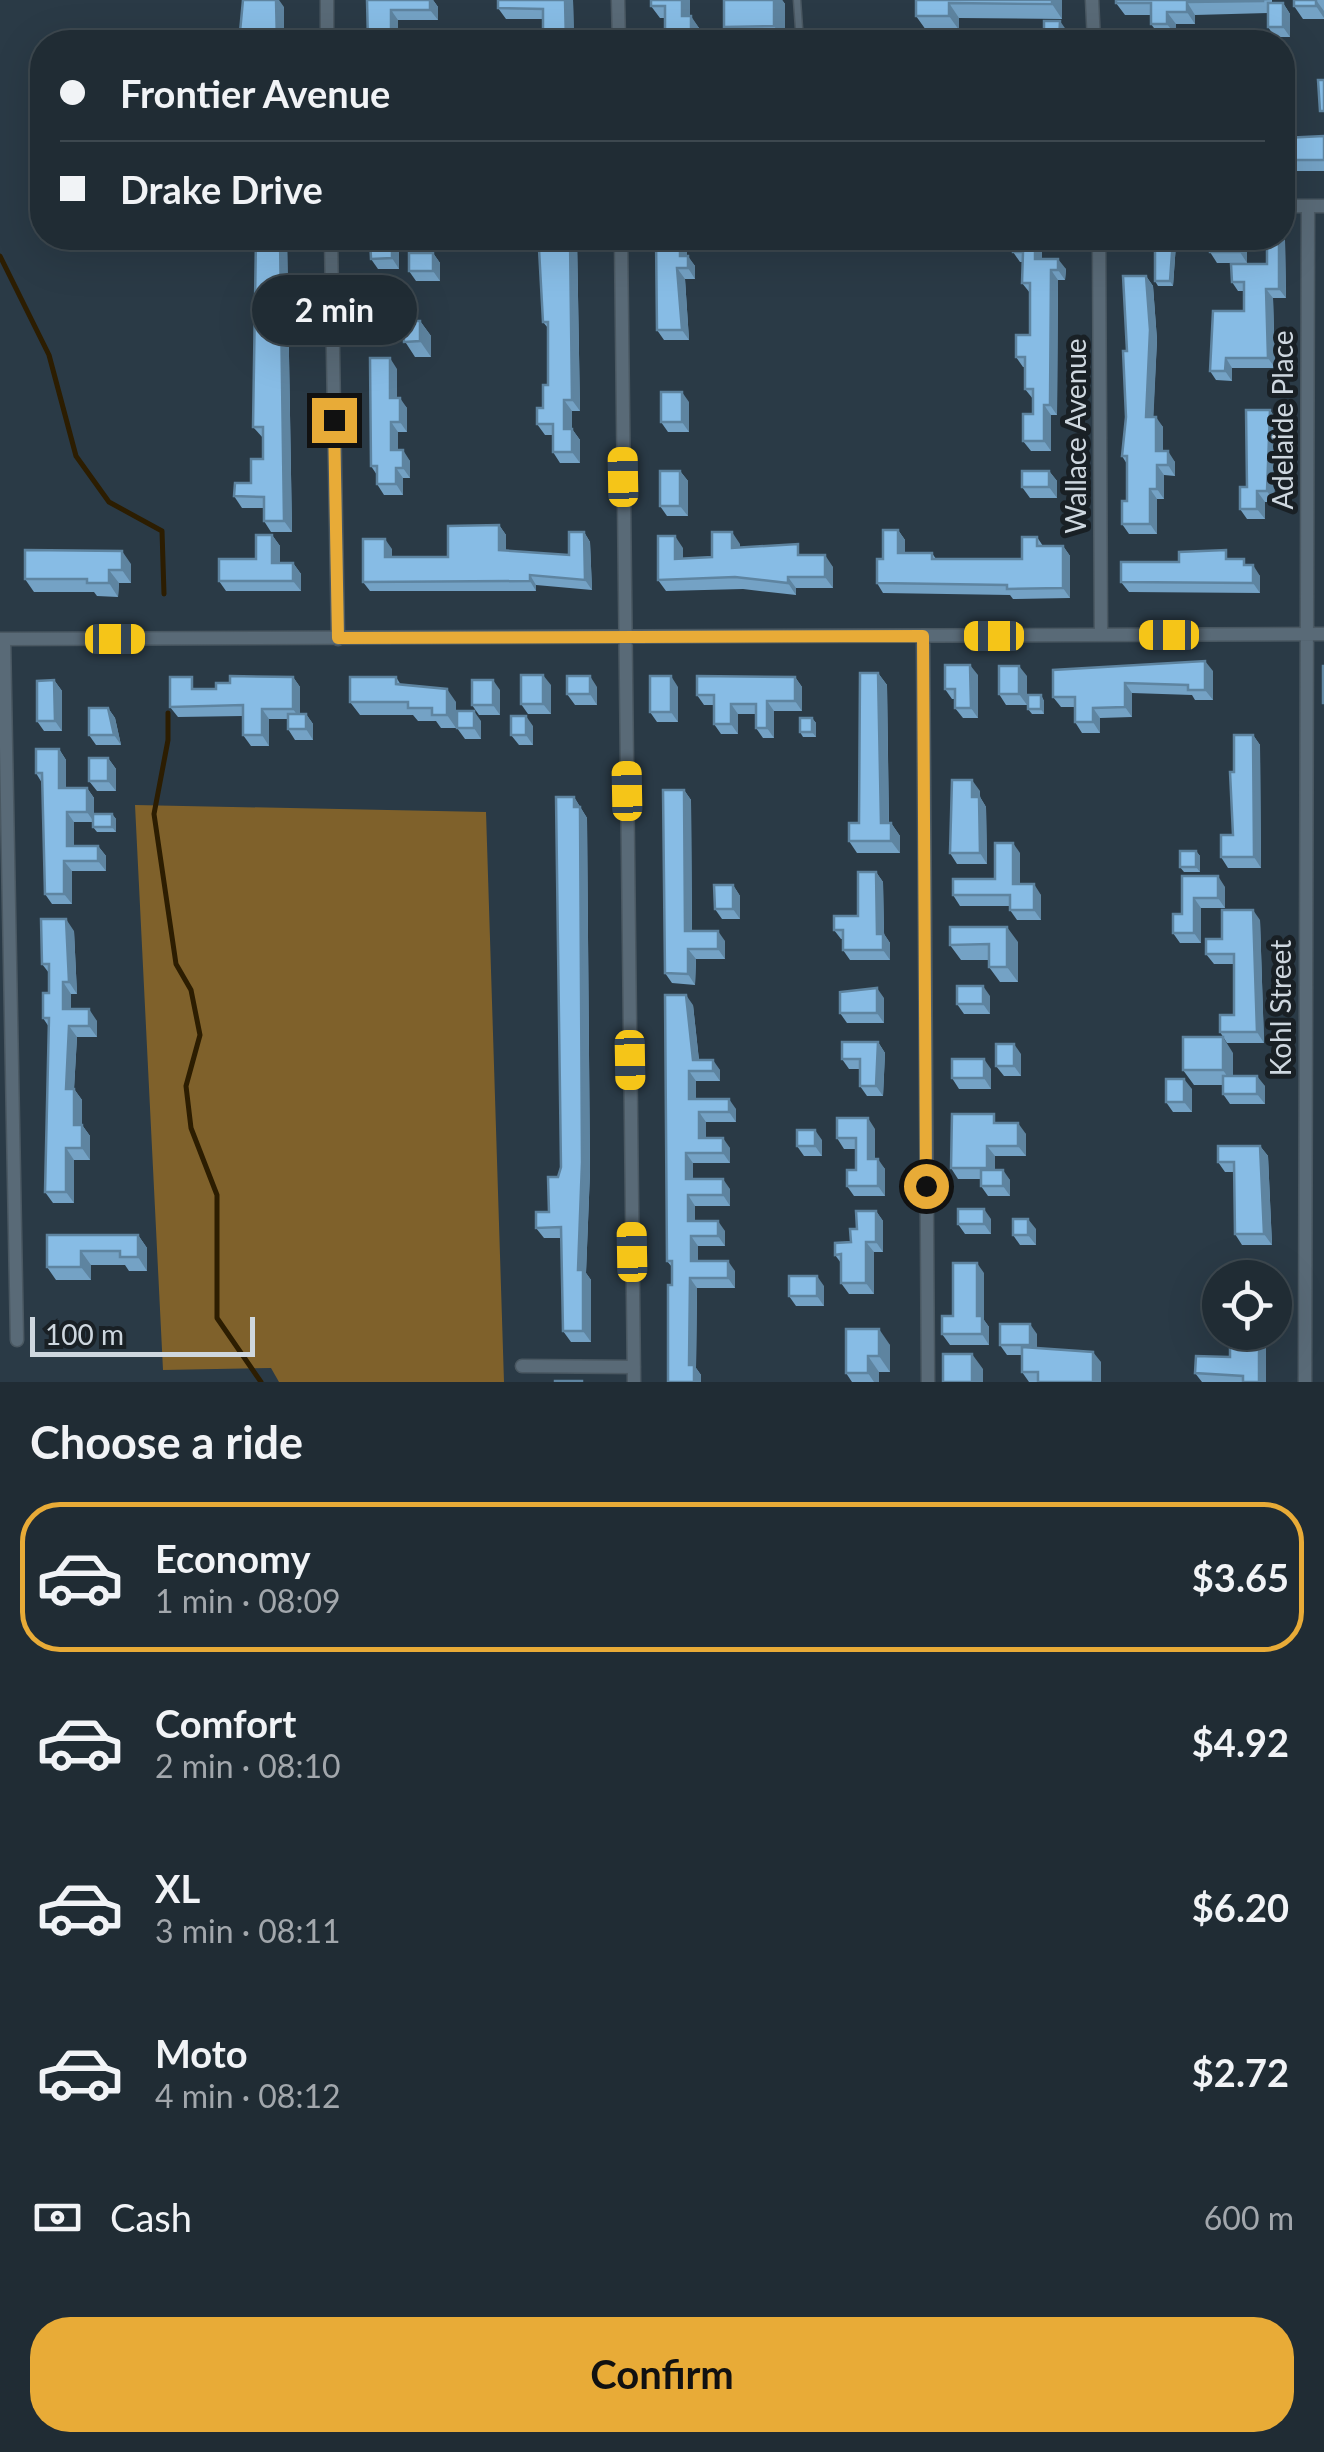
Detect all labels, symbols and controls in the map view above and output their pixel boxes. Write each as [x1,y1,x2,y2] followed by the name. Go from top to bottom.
[120,70,390,116] text: Frontier Avenue
[120,166,323,212] text: Drake Drive
[252,275,416,345] callout: 2 min
[295,290,374,329] text: 2 min
[1265,330,1299,510] street label: Adelaide Place
[1058,338,1092,534] street label: Wallace Avenue
[312,398,357,443] route end
[607,447,639,507] car
[1139,620,1199,650] car
[964,621,1024,651] car
[85,624,145,654] car
[611,761,643,821] car
[1263,940,1297,1076] street label: Kohl Street
[614,1030,646,1090] car
[904,1164,949,1209] route start
[616,1222,648,1282] car
[1202,1260,1292,1350] map controls
[1202,1260,1292,1350] button: locate
[30,1312,255,1356] scale bar
[45,1317,124,1351] text: 100 m
[30,1415,303,1469] text: Choose a ride
[35,1532,125,1622] icon: car
[155,1535,310,1581] text: Economy
[1192,1554,1289,1600] text: $3.65
[155,1581,341,1620] text: 1 min · 08:09
[35,1697,125,1787] icon: car
[155,1700,296,1746] text: Comfort
[1192,1719,1289,1765] text: $4.92
[155,1746,341,1785] text: 2 min · 08:10
[35,1862,125,1952] icon: car
[155,1865,200,1911] text: XL
[1192,1884,1289,1930] text: $6.20
[155,1911,341,1950] text: 3 min · 08:11
[35,2027,125,2117] icon: car
[155,2030,248,2076] text: Moto
[1192,2049,1289,2095] text: $2.72
[155,2076,341,2115] text: 4 min · 08:12
[30,2190,85,2245] icon: cash
[110,2194,192,2240] text: Cash
[1204,2198,1294,2237] text: 600 m
[30,2317,1294,2432] button: Confirm

